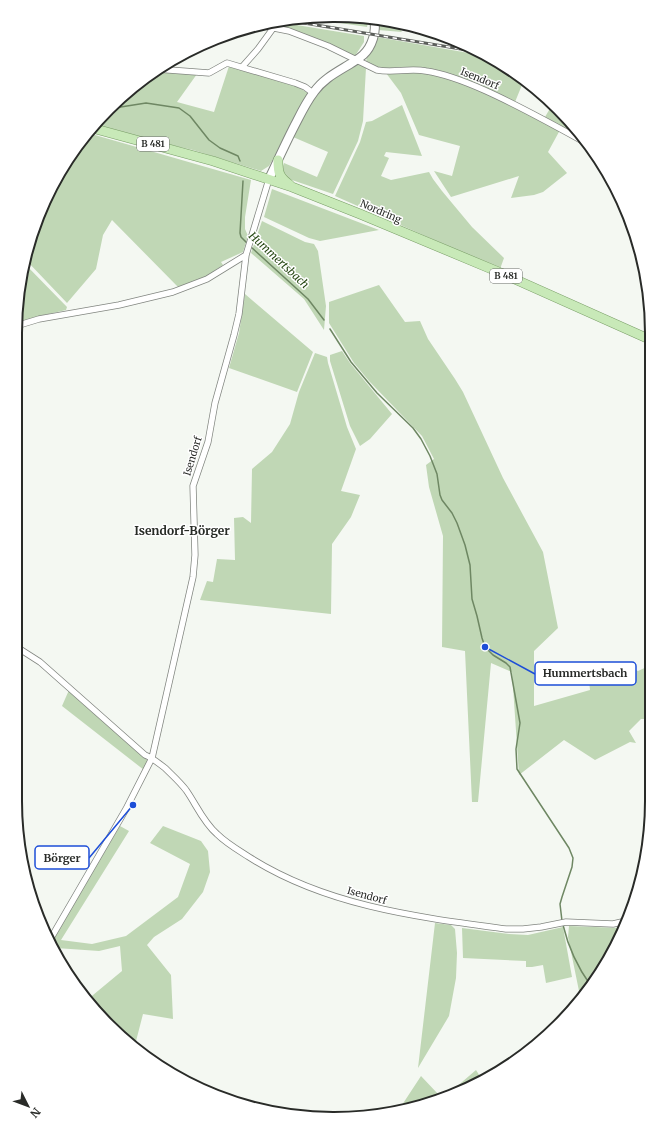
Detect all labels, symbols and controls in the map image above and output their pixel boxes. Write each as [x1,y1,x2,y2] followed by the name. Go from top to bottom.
[459,65,502,93] street label: Isendorf
[137,137,169,151] road number: B 481
[358,197,404,226] street label: Nordring
[245,228,312,292] water label: Hummertsbach
[490,269,522,283] road number: B 481
[180,434,205,477] street label: Isendorf
[134,523,230,538] district label: Isendorf-Börger
[535,662,636,685] callout: Hummertsbach
[543,666,628,680] text: Hummertsbach
[35,846,89,869] callout: Börger
[43,851,81,865] text: Börger
[346,884,389,907] street label: Isendorf
[8,1086,48,1126] north arrow
[27,1105,44,1121] text: N

